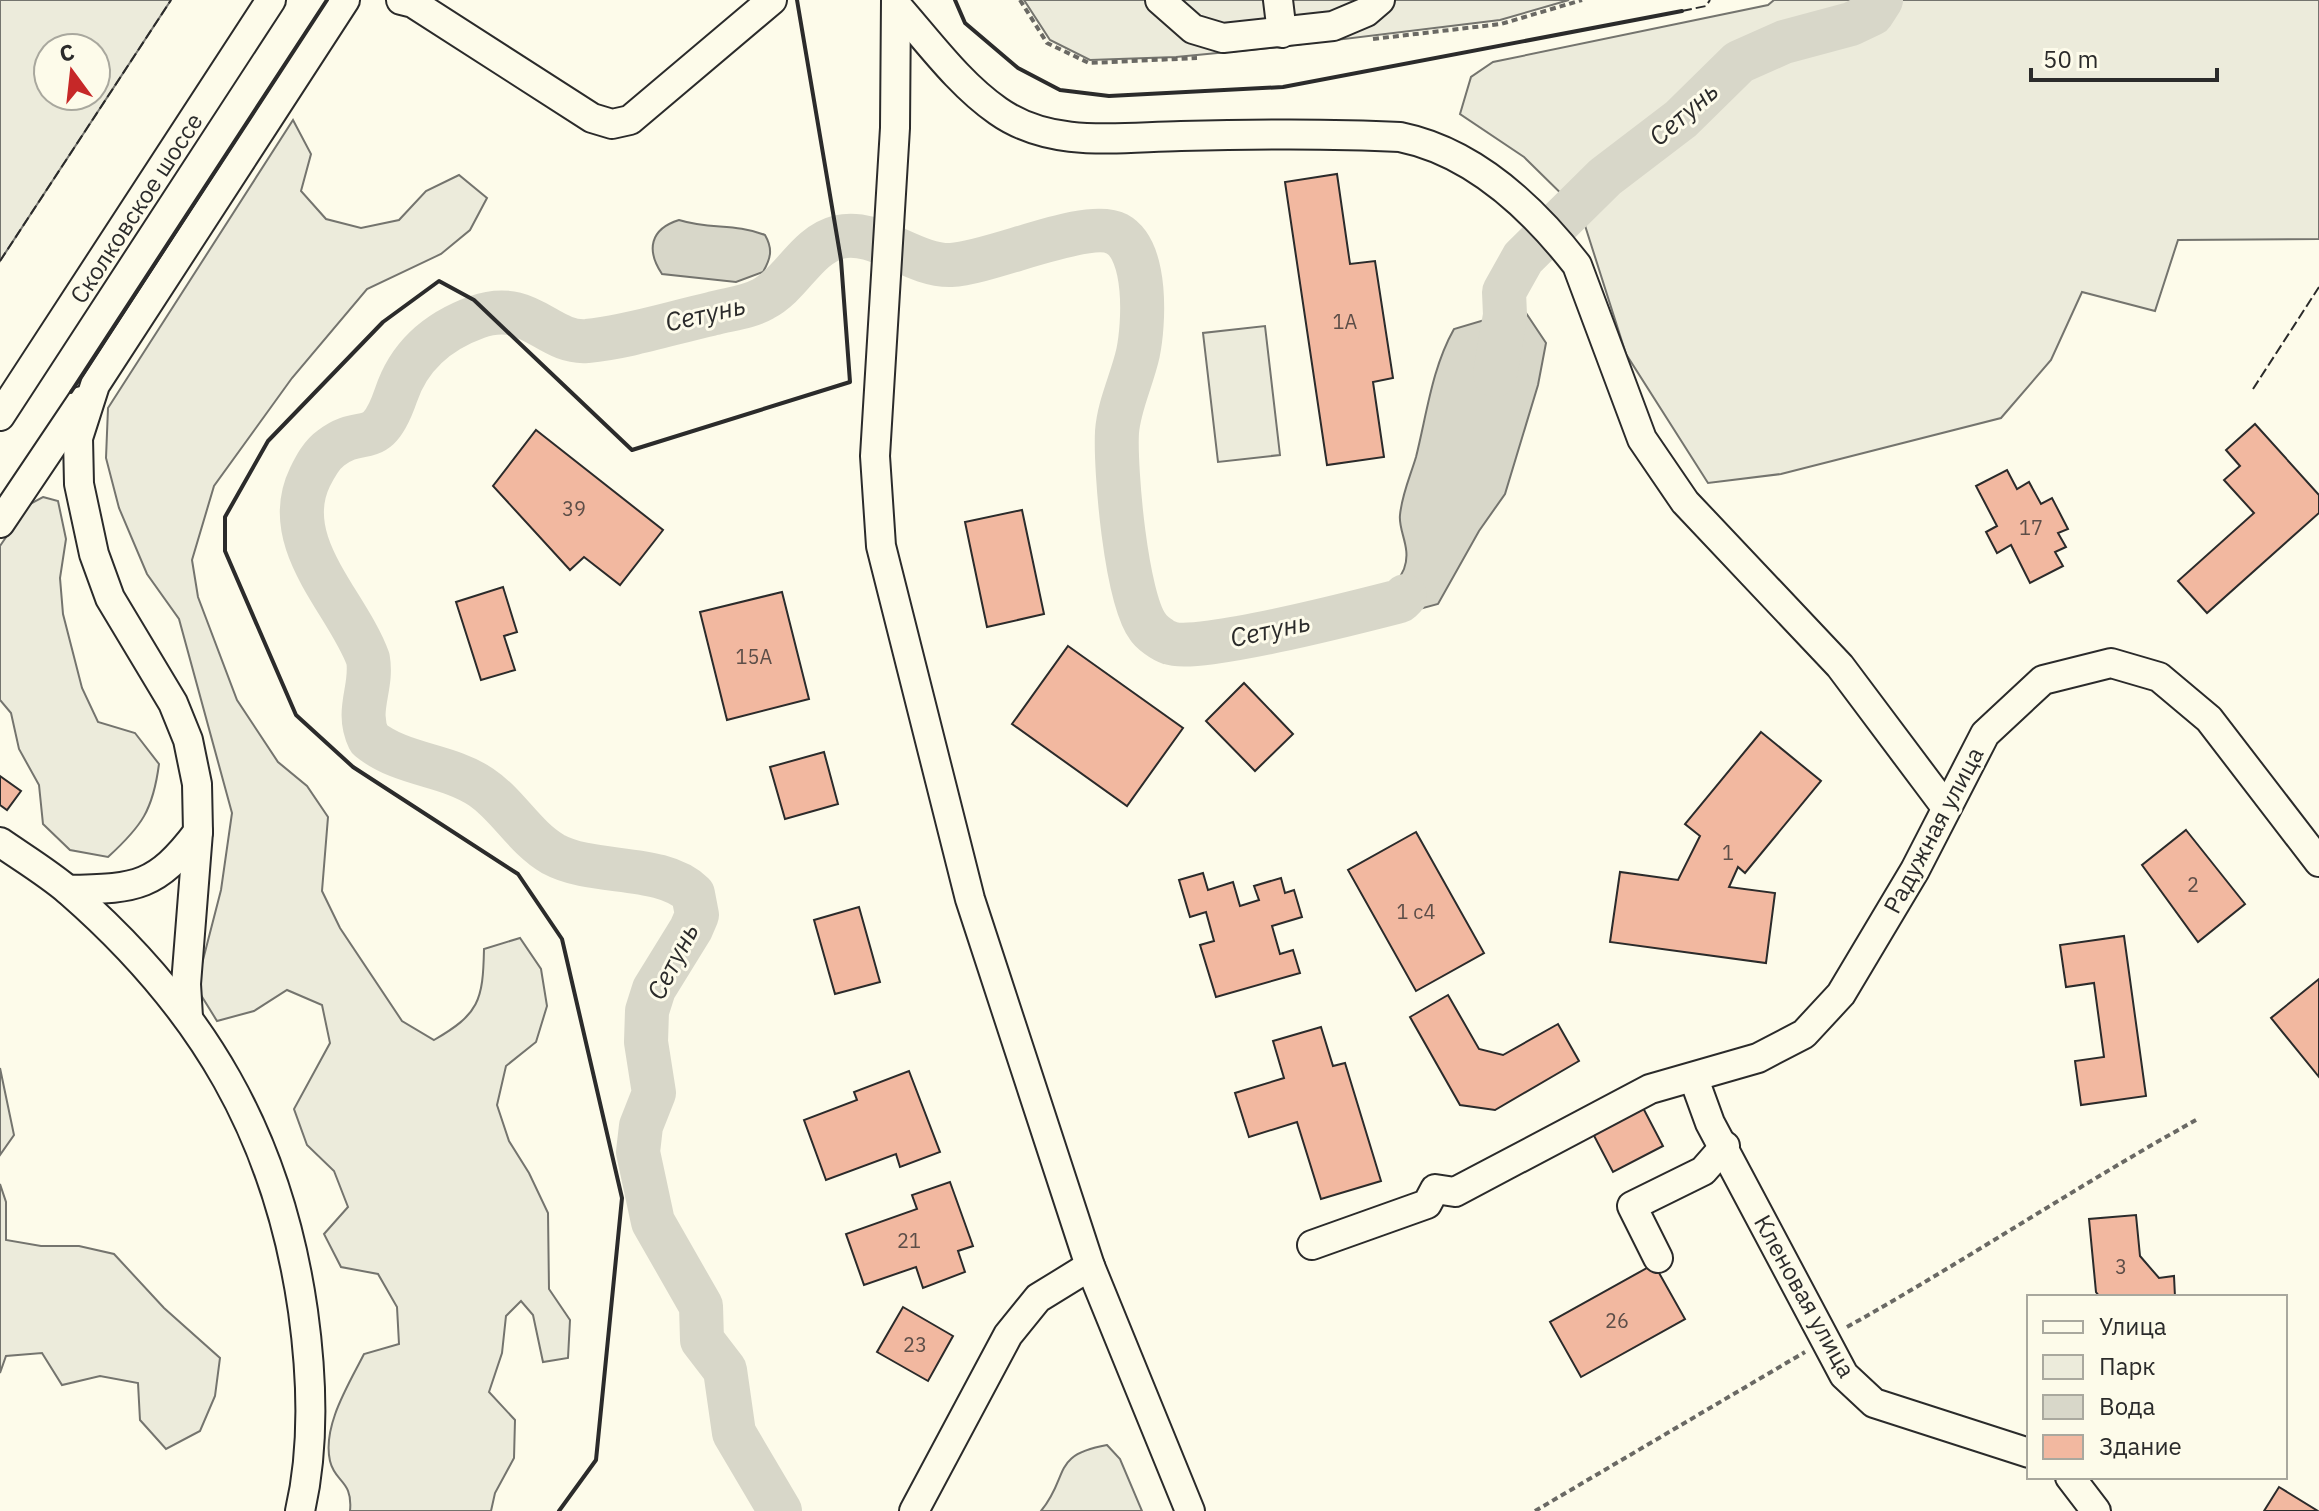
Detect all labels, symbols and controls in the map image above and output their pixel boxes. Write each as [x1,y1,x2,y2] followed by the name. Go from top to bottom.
[32,32,112,112] north arrow
[2031,32,2217,82] scale bar
[56,36,77,68] text: С
[2043,43,2098,75] text: 50 m
[1641,74,1725,152] water label: Сетунь
[62,107,210,309] street label: Сколковское шоссе
[662,287,748,339] water label: Сетунь
[1333,308,1358,335] house number: 1А
[562,495,586,522] house number: 39
[2019,514,2043,541] house number: 17
[1227,604,1313,654] water label: Сетунь
[736,643,773,670] house number: 15А
[1876,741,1990,919] street label: Радужная улица
[1722,839,1734,866] house number: 1
[2187,871,2199,898] house number: 2
[1397,898,1435,925] house number: 1 с4
[638,917,706,1005] water label: Сетунь
[1747,1209,1863,1383] street label: Кленовая улица
[897,1227,921,1254] house number: 21
[2115,1253,2127,1280] house number: 3
[2027,1295,2287,1479] legend
[1605,1307,1629,1334] house number: 26
[2099,1310,2167,1342] text: Улица
[903,1331,927,1358] house number: 23
[2099,1350,2156,1382] text: Парк
[2099,1390,2155,1422] text: Вода
[2099,1430,2182,1462] text: Здание

